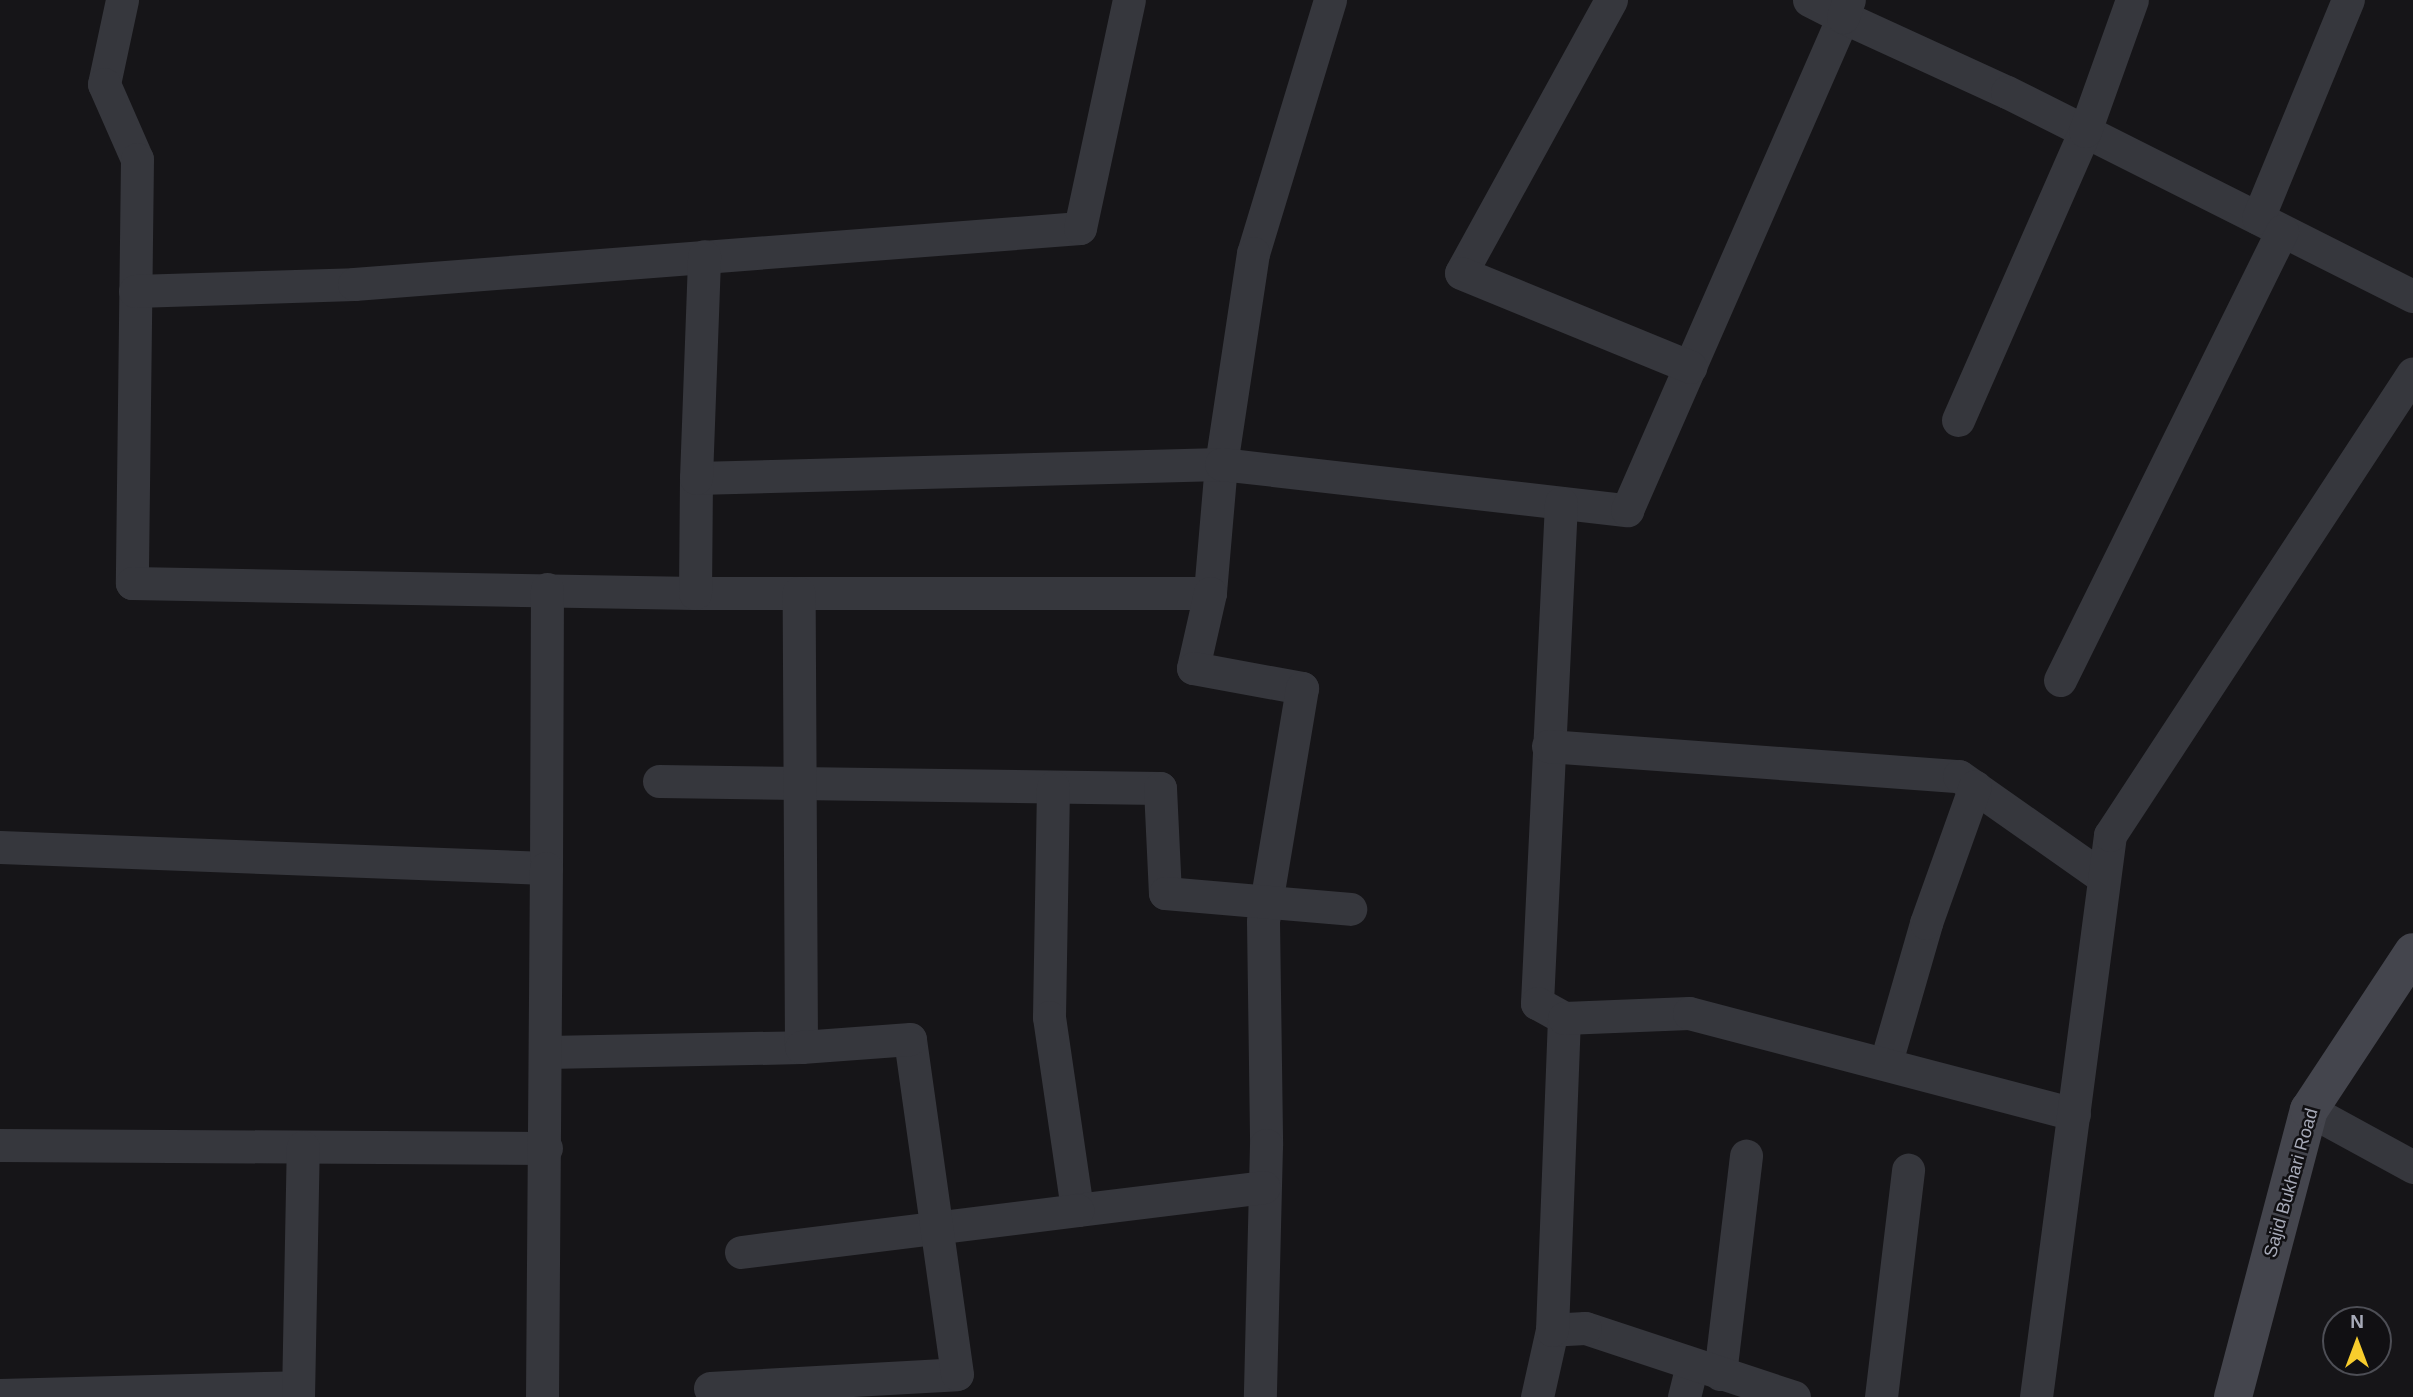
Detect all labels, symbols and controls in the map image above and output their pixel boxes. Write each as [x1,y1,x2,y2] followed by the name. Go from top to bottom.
[2259,1106,2323,1260] street label: Sajid Bukhari Road
[2322,1306,2392,1376] north arrow
[2350,1311,2364,1332] text: N

